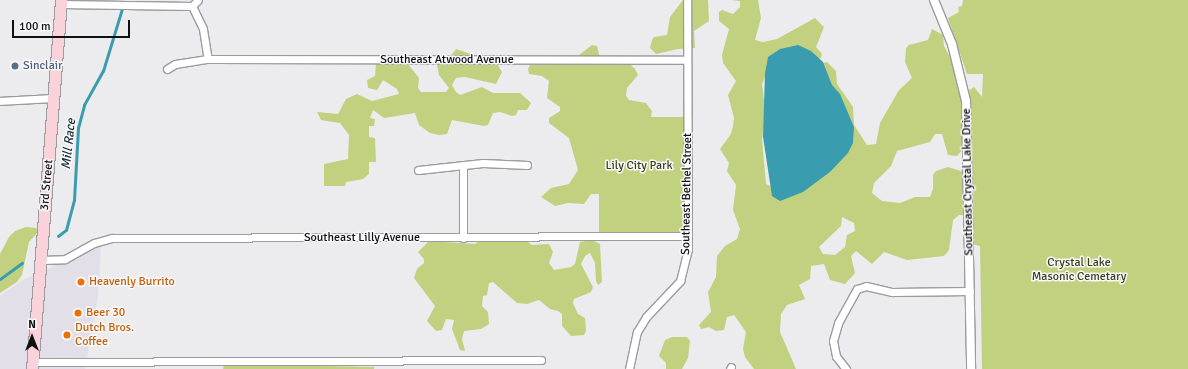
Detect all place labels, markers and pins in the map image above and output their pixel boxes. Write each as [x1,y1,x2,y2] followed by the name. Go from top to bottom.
[23,59,62,73] place label: Sinclair
[10,61,20,71] marker: Sinclair
[89,275,175,289] place label: Heavenly Burrito
[76,277,86,287] marker: Heavenly Burrito
[86,306,125,320] place label: Beer 30
[73,308,83,318] marker: Beer 30
[75,321,134,349] place label: Dutch Bros. Coffee
[62,330,72,340] marker: Dutch Bros. Coffee

